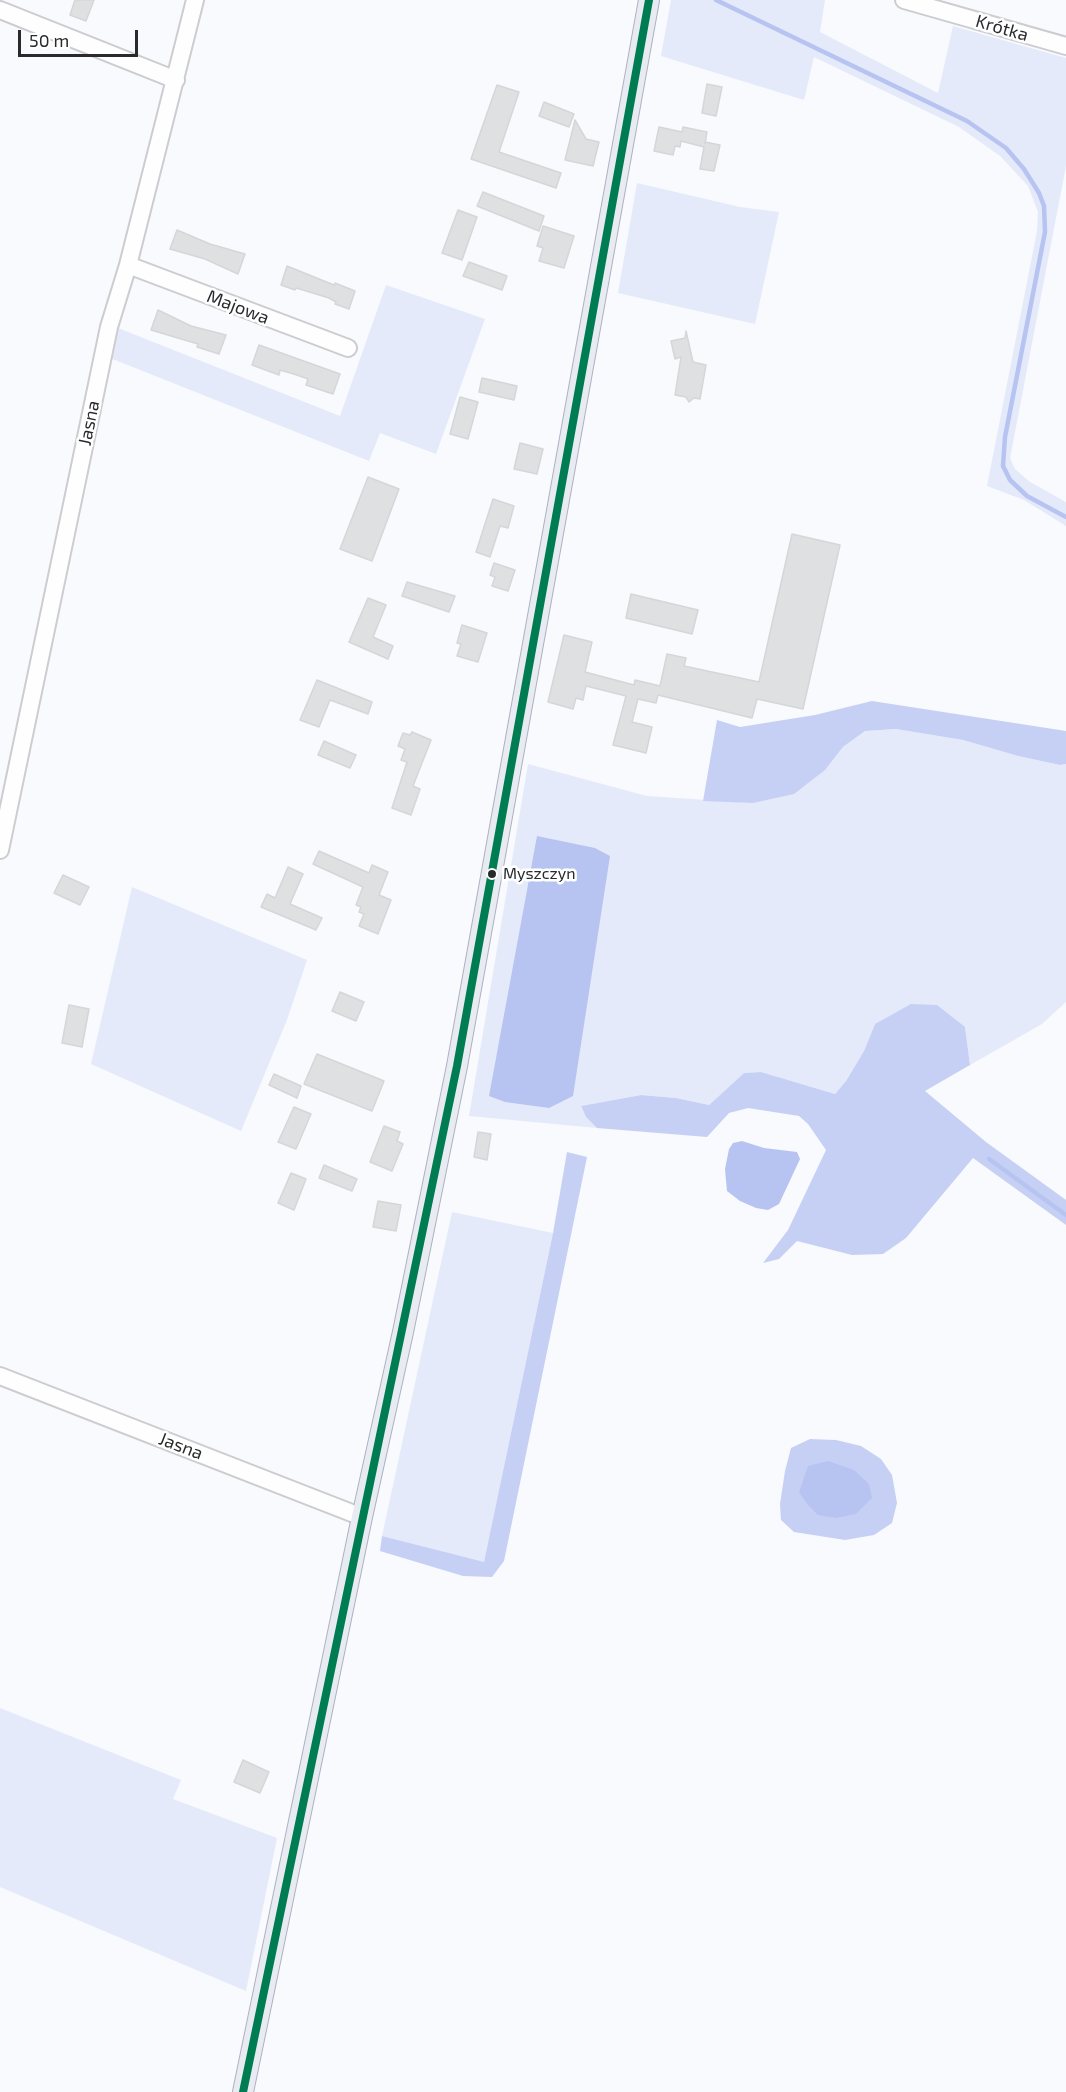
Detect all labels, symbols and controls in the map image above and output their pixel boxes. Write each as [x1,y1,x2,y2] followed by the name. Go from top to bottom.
[973,10,1031,46] street label: Krótka
[21,18,141,56] scale bar
[29,29,69,51] text: 50 m
[204,285,272,329] street label: Majowa
[74,399,104,447] street label: Jasna
[503,864,576,884] place label: Myszczyn
[486,868,498,880] marker: Myszczyn
[156,1428,206,1464] street label: Jasna

